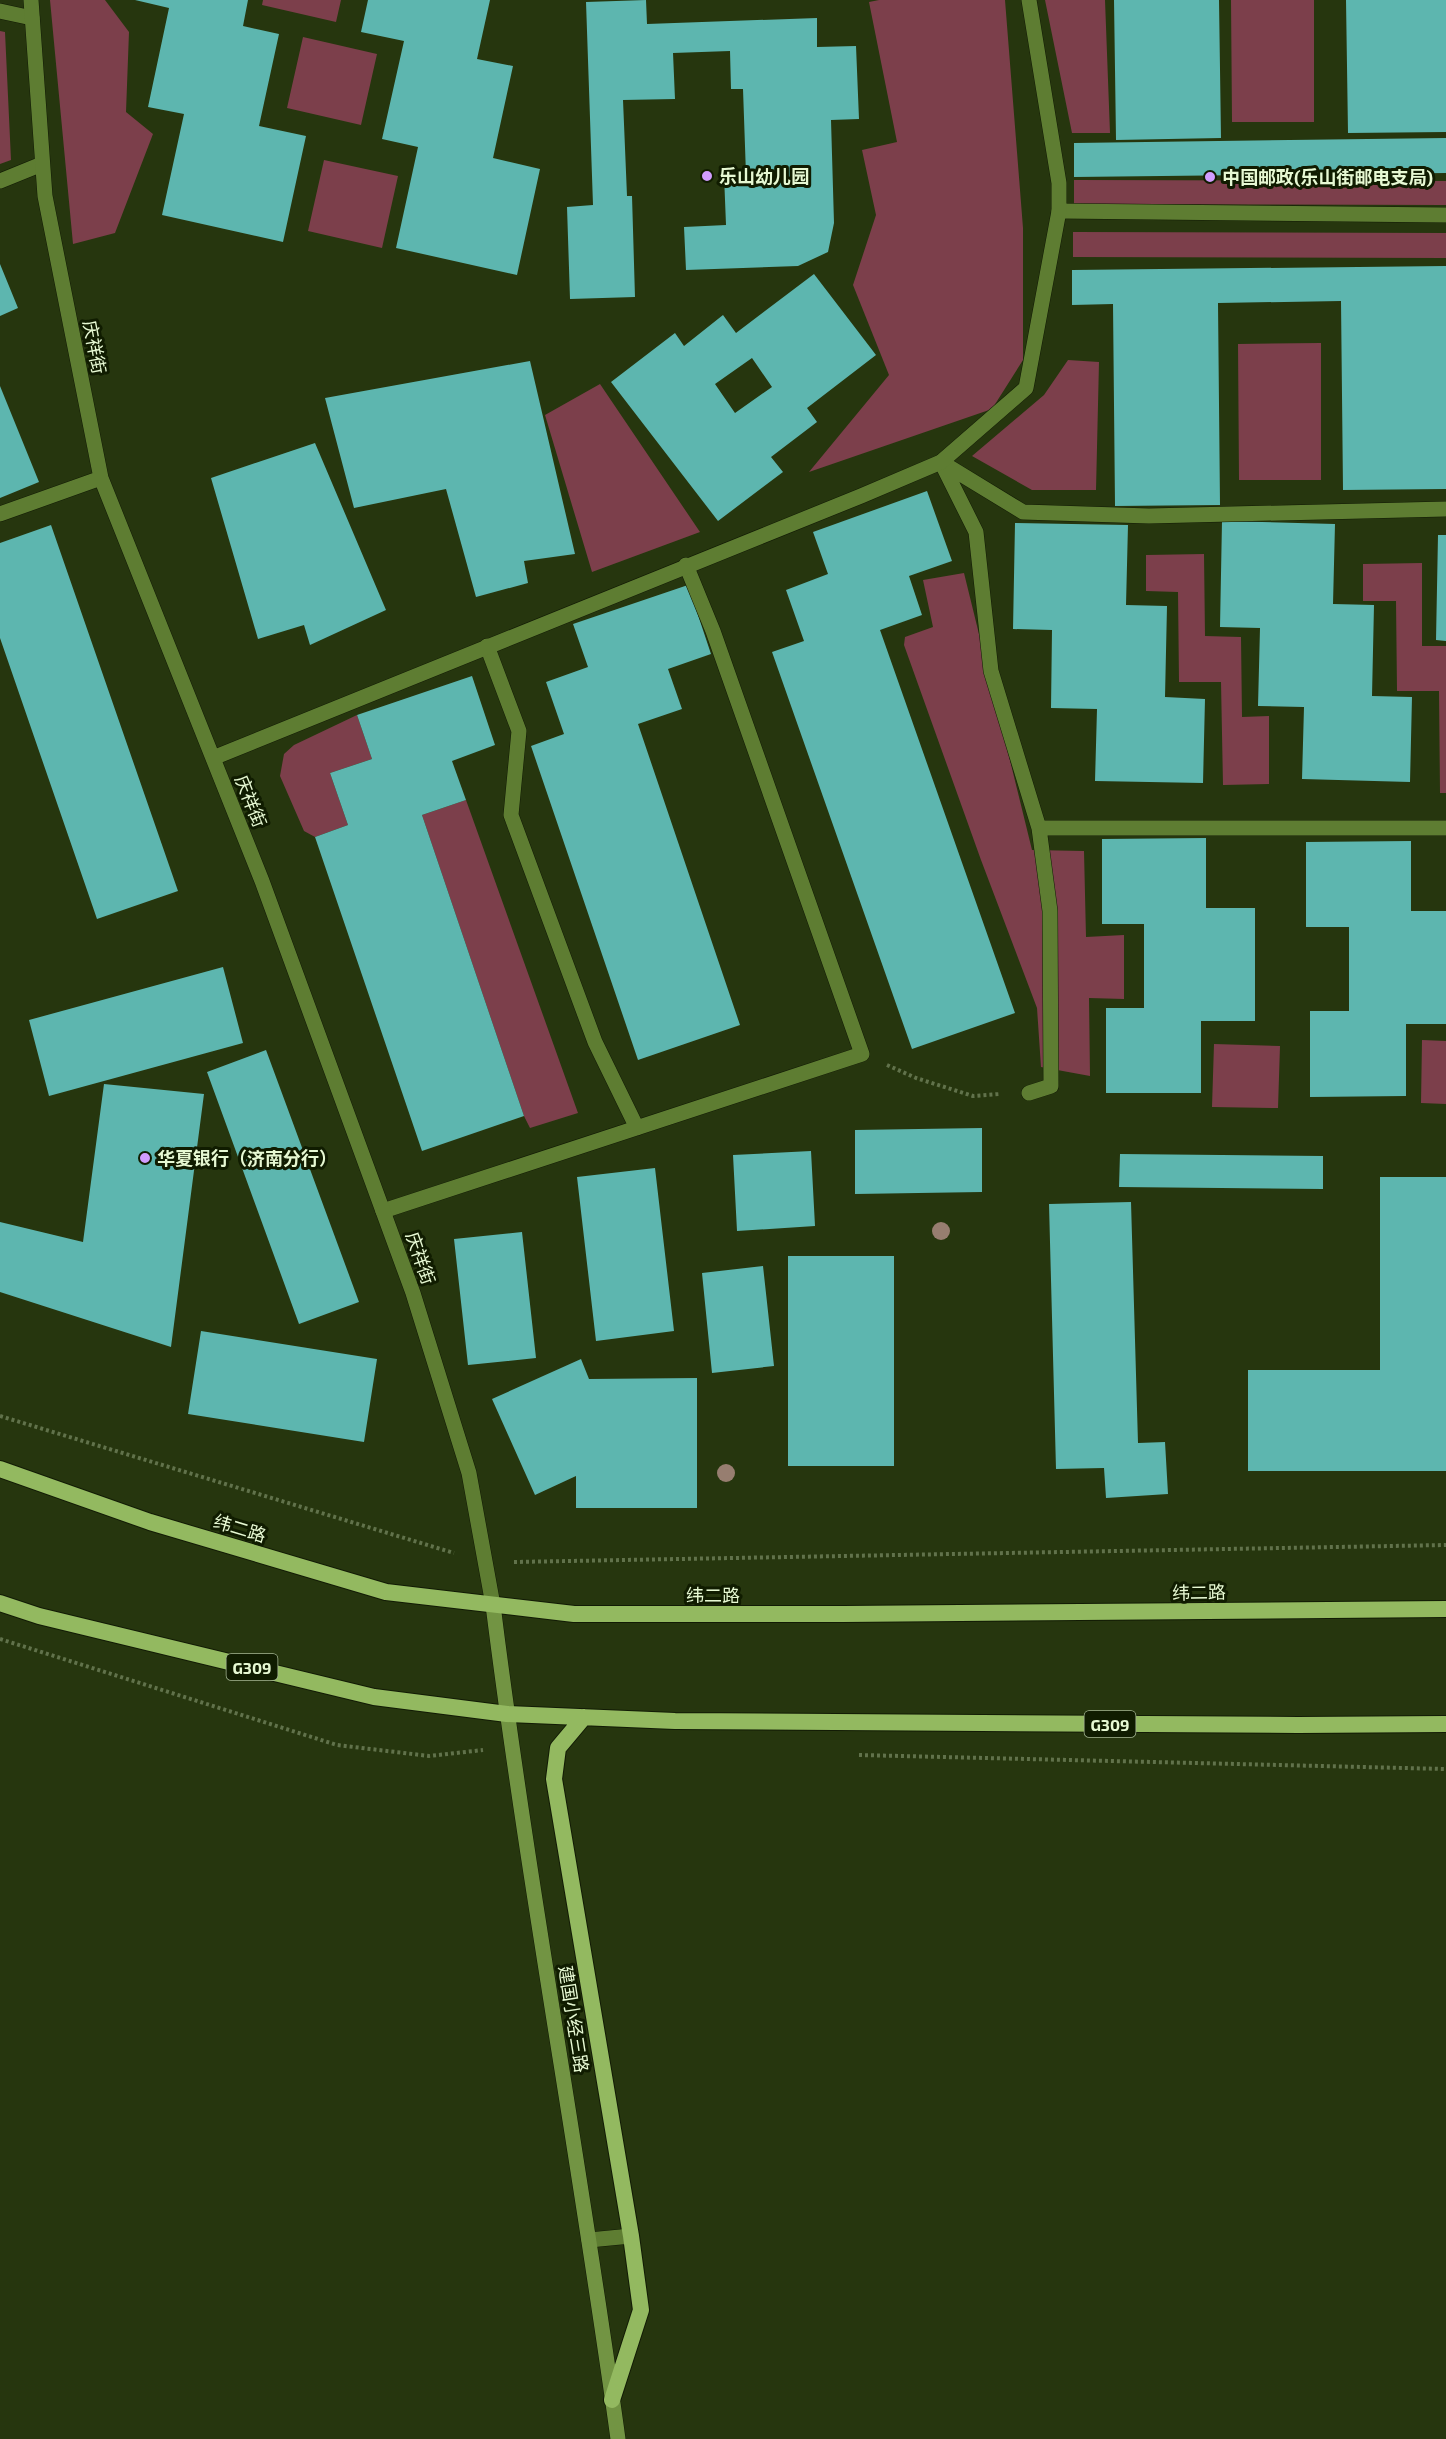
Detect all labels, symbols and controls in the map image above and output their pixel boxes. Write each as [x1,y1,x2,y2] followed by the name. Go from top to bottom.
[719,165,809,187] place label: 乐山幼儿园
[1222,166,1433,188] place label: 中国邮政(乐山街邮电支局)
[700,169,714,183] marker: 乐山幼儿园
[1203,170,1217,184] marker: 中国邮政(乐山街邮电支局)
[79,318,111,376] street label: 庆祥街
[231,772,271,830] street label: 庆祥街
[157,1147,337,1169] place label: 华夏银行（济南分行）
[138,1151,152,1165] marker: 华夏银行（济南分行）
[402,1229,440,1287] street label: 庆祥街
[211,1510,269,1546] street label: 纬二路
[1172,1581,1226,1603] street label: 纬二路
[686,1584,740,1606] street label: 纬二路
[226,1654,278,1680] road number: G309
[1084,1711,1136,1737] road number: G309
[555,1964,593,2074] street label: 建国小经三路

